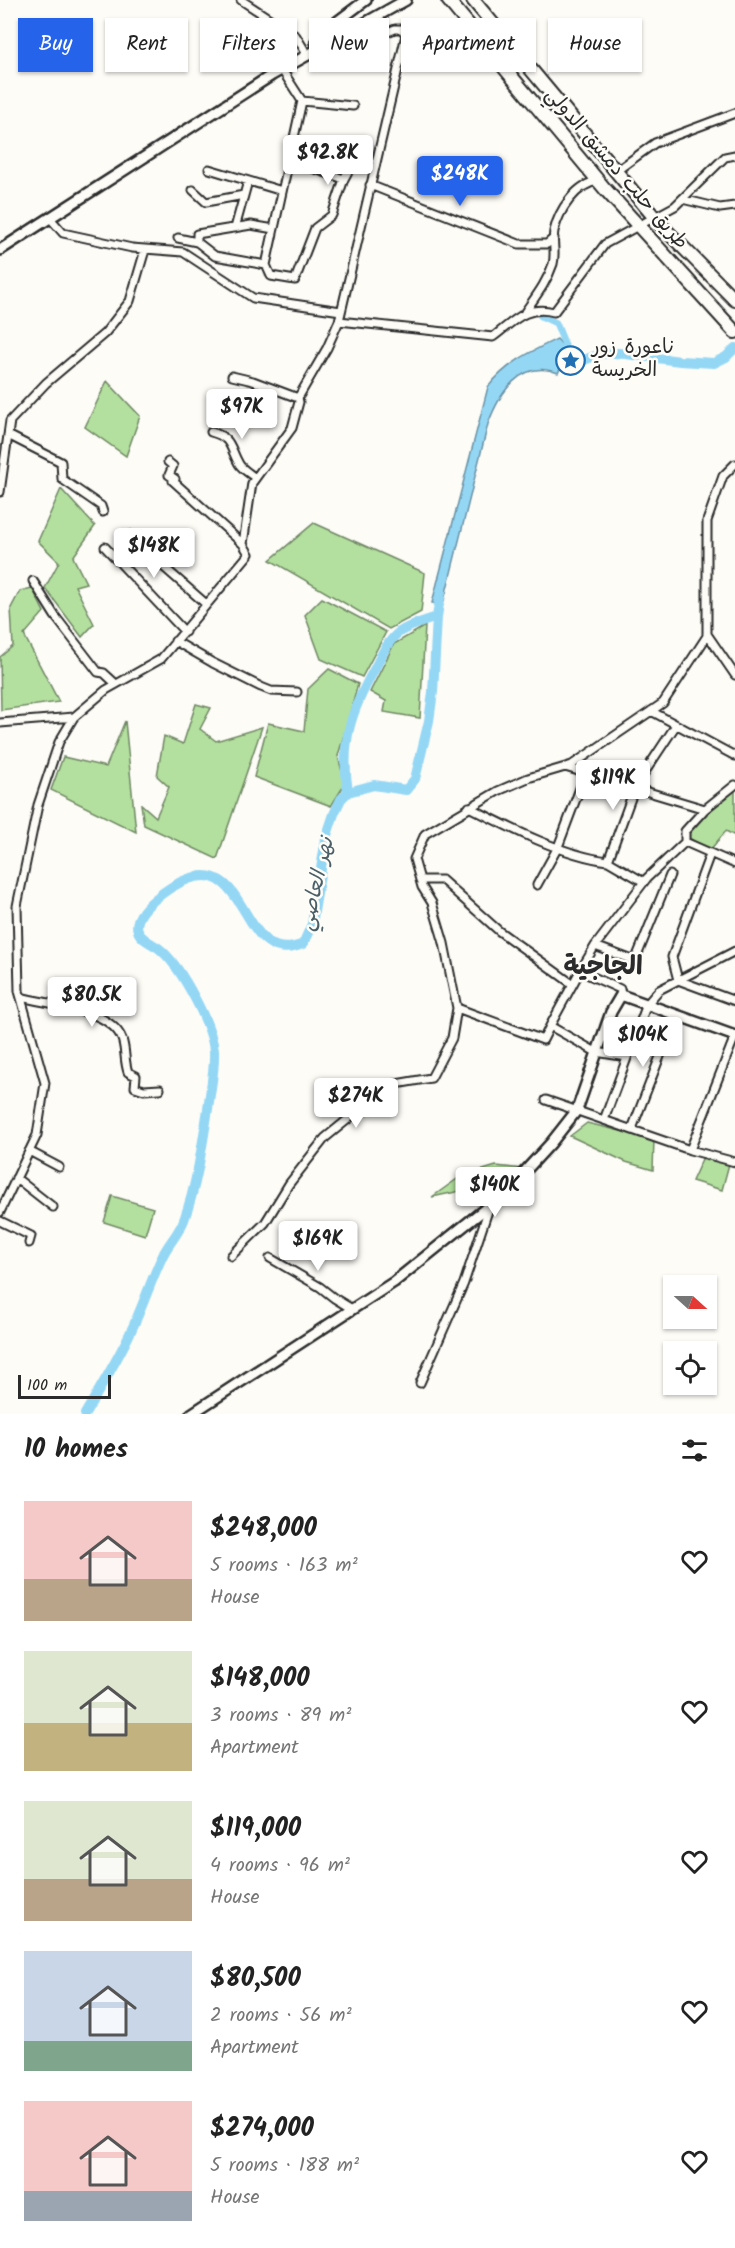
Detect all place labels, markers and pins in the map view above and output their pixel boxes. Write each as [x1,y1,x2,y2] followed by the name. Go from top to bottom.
[279,135,377,186] pin: $92.8K
[418,156,502,207] pin: $248K
[590,332,675,387] place label: ناعورة زور الخريسة
[555,344,587,376] place icon: ناعورة زور الخريسة
[206,389,278,440] pin: $97K
[112,528,196,579] pin: $148K
[571,760,655,811] pin: $119K
[43,977,141,1028] pin: $80.5K
[601,1017,685,1068] pin: $104K
[314,1078,398,1129] pin: $274K
[453,1167,537,1218] pin: $140K
[276,1221,360,1272] pin: $169K

